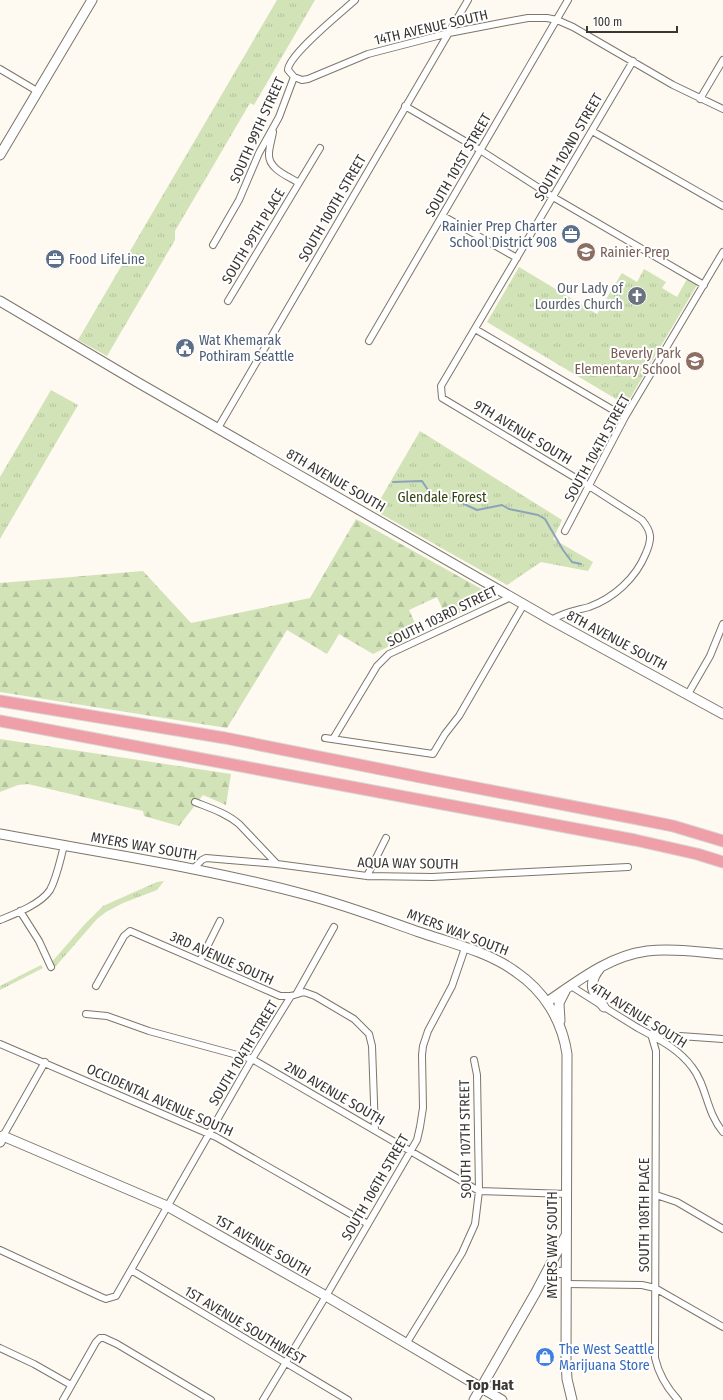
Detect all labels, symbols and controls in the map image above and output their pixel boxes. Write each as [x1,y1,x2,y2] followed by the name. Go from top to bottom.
[373,6,490,49] street label: 14TH AVENUE SOUTH
[587,8,677,34] scale bar
[593,15,622,29] text: 100 m
[226,74,289,186] street label: SOUTH 99TH STREET
[531,90,606,204] street label: SOUTH 102ND STREET
[422,110,495,220] street label: SOUTH 101ST STREET
[295,151,370,265] street label: SOUTH 100TH STREET
[218,185,289,287] street label: SOUTH 99TH PLACE
[442,218,557,251] place label: Rainier Prep Charter School District 908
[560,223,582,245] office icon: Rainier Prep Charter School District 908
[575,241,597,263] school or university icon: Rainier Prep
[600,244,670,261] place label: Rainier Prep
[44,248,66,270] office icon: Food LifeLine
[69,251,145,268] place label: Food LifeLine
[535,280,625,313] place label: Our Lady of Lourdes Church
[626,285,648,307] church icon: Our Lady of Lourdes Church
[199,332,294,365] place label: Wat Khemarak Pothiram Seattle
[174,337,196,359] public building icon: Wat Khemarak Pothiram Seattle
[574,345,681,378] place label: Beverly Park Elementary School
[684,350,706,372] school or university icon: Beverly Park Elementary School
[561,391,634,505] street label: SOUTH 104TH STREET
[471,397,575,468] street label: 9TH AVENUE SOUTH
[283,445,388,516] street label: 8TH AVENUE SOUTH
[398,489,487,506] park label: Glendale Forest
[384,582,501,651] street label: SOUTH 103RD STREET
[564,607,670,674] street label: 8TH AVENUE SOUTH
[90,829,198,864] street label: MYERS WAY SOUTH
[357,854,459,873] street label: AQUA WAY SOUTH
[405,905,511,960] street label: MYERS WAY SOUTH
[167,928,276,989] street label: 3RD AVENUE SOUTH
[587,979,690,1052] street label: 4TH AVENUE SOUTH
[205,997,282,1109] street label: SOUTH 104TH STREET
[282,1058,388,1129] street label: 2ND AVENUE SOUTH
[84,1060,236,1140] street label: OCCIDENTAL AVENUE SOUTH
[456,1079,475,1199] street label: SOUTH 107TH STREET
[338,1131,413,1243] street label: SOUTH 106TH STREET
[636,1157,653,1272] street label: SOUTH 108TH PLACE
[544,1191,561,1299] street label: MYERS WAY SOUTH
[212,1211,314,1280] street label: 1ST AVENUE SOUTH
[181,1283,309,1369] street label: 1ST AVENUE SOUTHWEST
[559,1341,654,1374] place label: The West Seattle Marijuana Store
[534,1346,556,1368] shop icon: The West Seattle Marijuana Store
[466,1376,514,1394] district label: Top Hat

